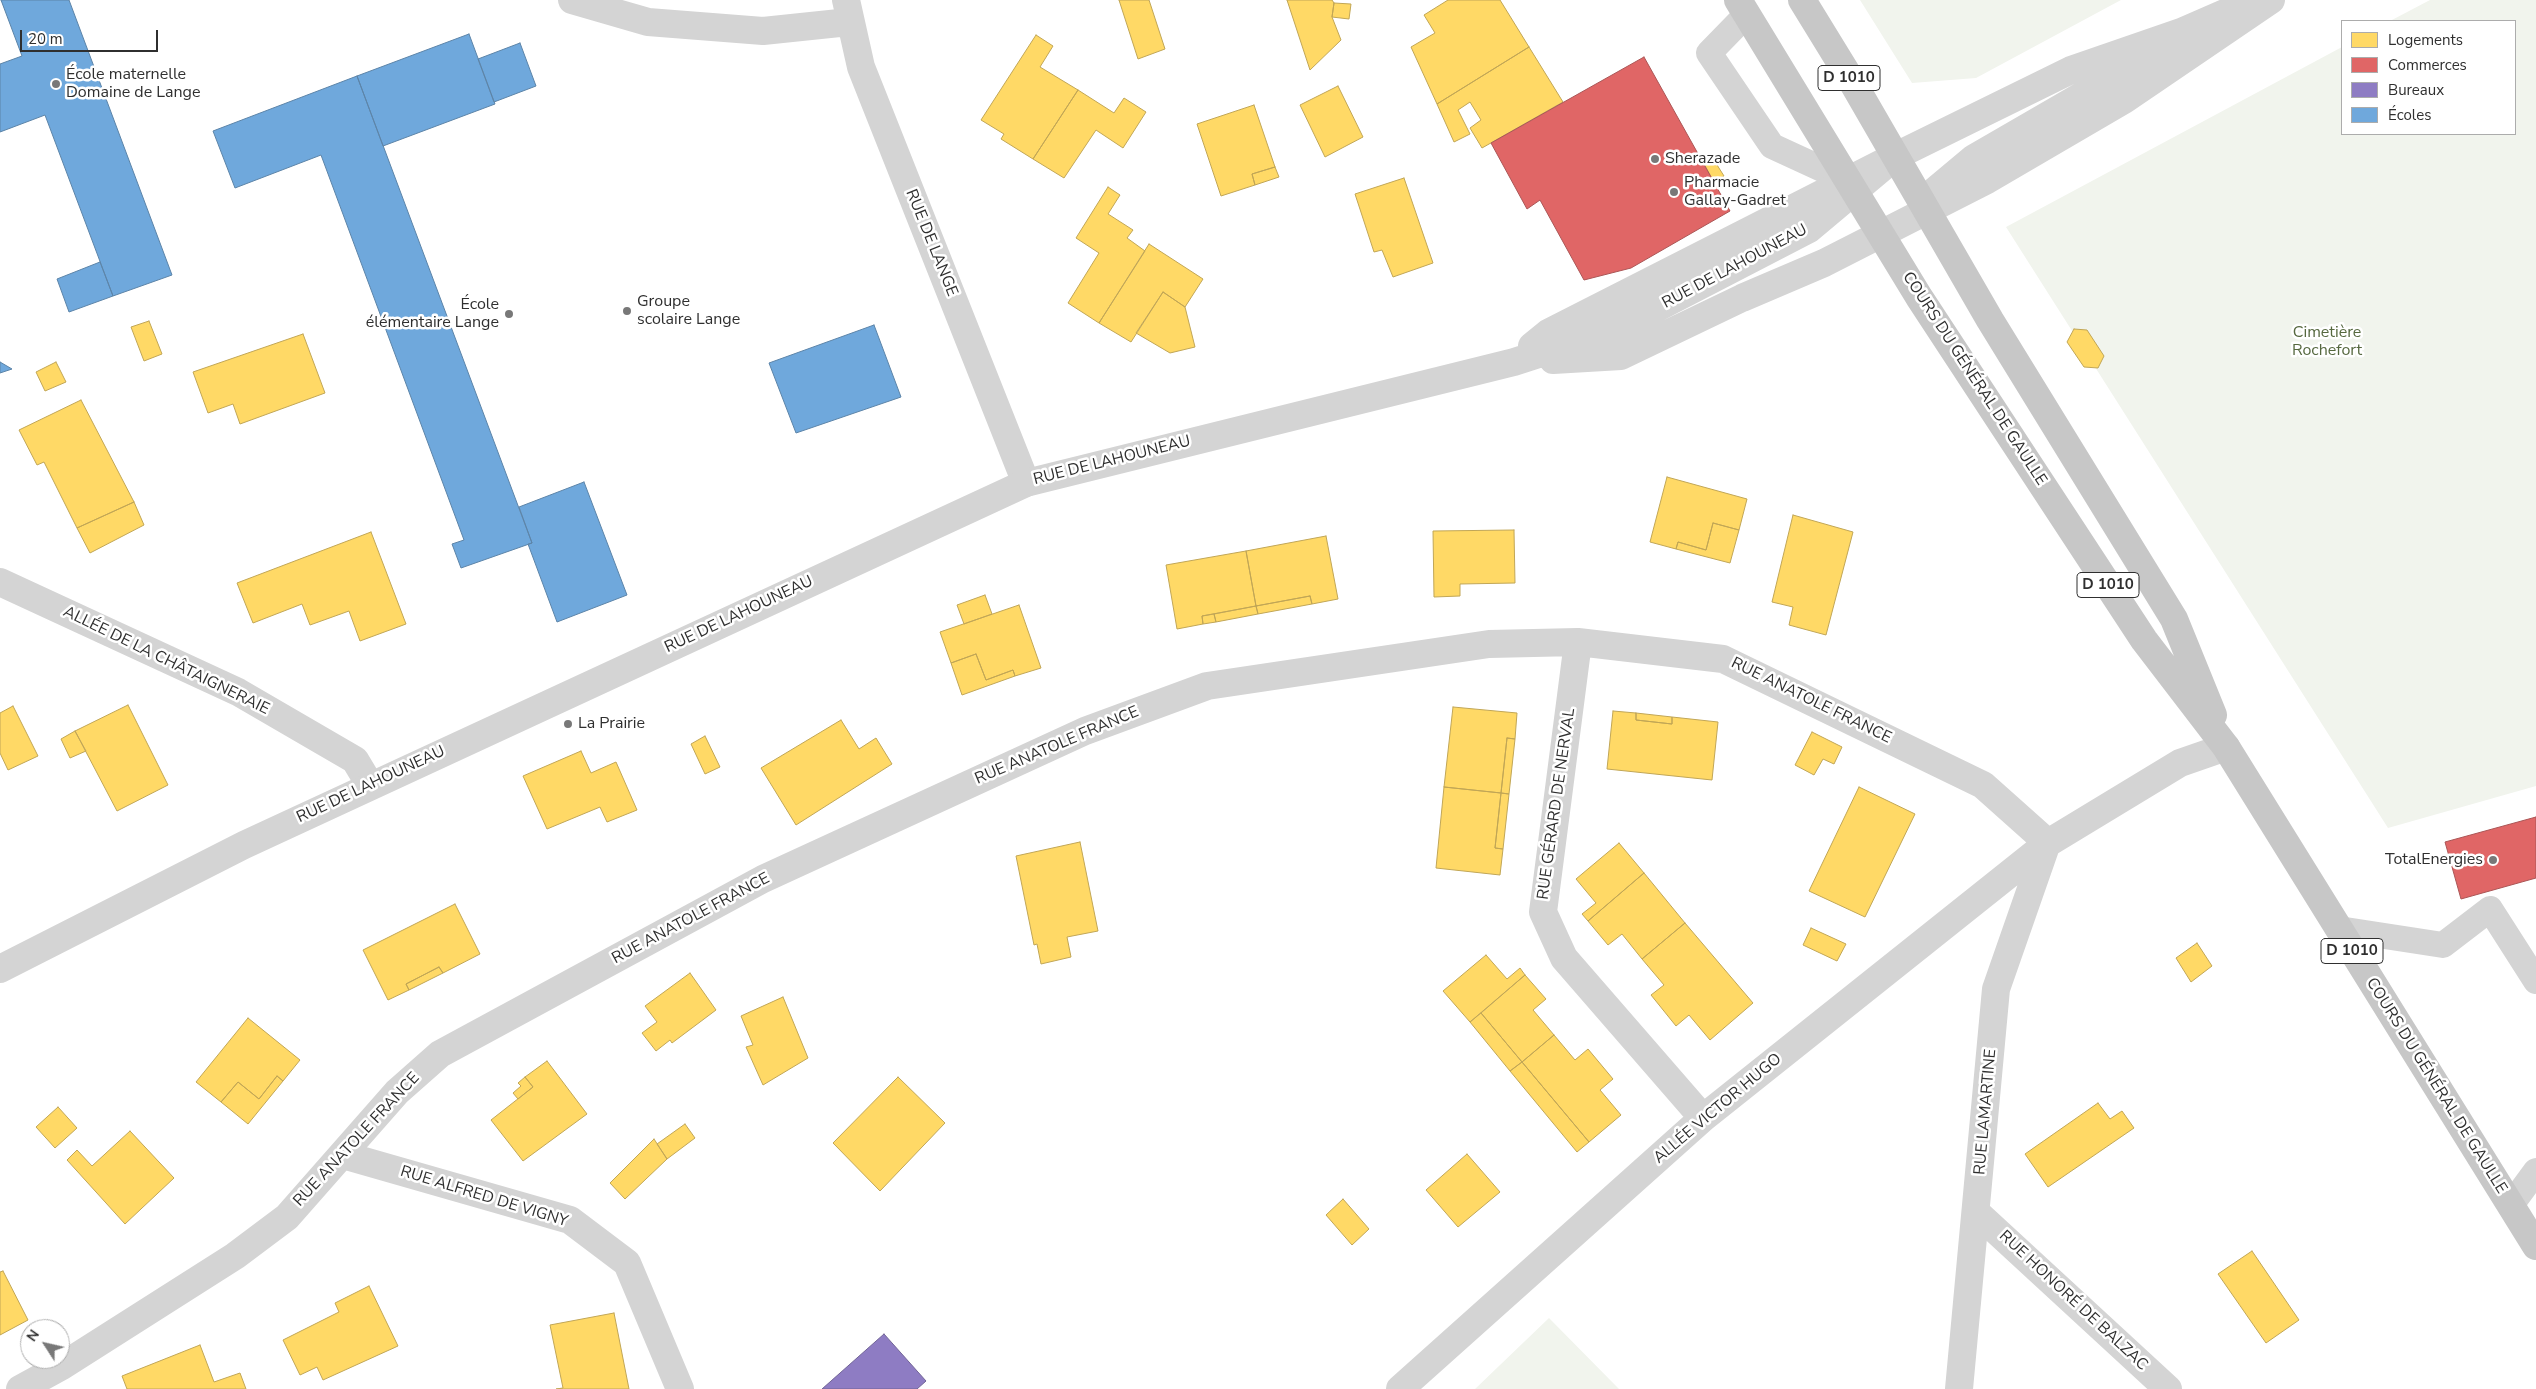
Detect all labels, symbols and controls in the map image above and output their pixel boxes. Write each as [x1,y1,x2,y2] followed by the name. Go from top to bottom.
[22,20,160,52] scale bar
[2341,20,2516,135] legend
[28,29,63,49] text: 20 m
[2388,30,2463,50] text: Logements
[2388,55,2467,75] text: Commerces
[66,65,200,103] place label: École maternelle Domaine de Lange
[1818,66,1880,90] road number: D 1010
[50,78,62,90] marker: École maternelle Domaine de Lange
[2388,80,2444,100] text: Bureaux
[2388,105,2431,125] text: Écoles
[1665,149,1740,169] place label: Sherazade
[1649,153,1661,165] marker: Sherazade
[1684,173,1786,211] place label: Pharmacie Gallay-Gadret
[1668,186,1680,198] marker: Pharmacie Gallay-Gadret
[901,187,961,299] street label: RUE DE LANGE
[1659,221,1811,313] street label: RUE DE LAHOUNEAU
[1898,269,2050,489] street label: COURS DU GÉNÉRAL DE GAULLE
[637,292,740,330] place label: Groupe scolaire Lange
[366,295,499,333] place label: École élémentaire Lange
[621,305,633,317] marker: Groupe scolaire Lange
[503,308,515,320] marker: École élémentaire Lange
[2292,323,2362,361] park label: Cimetière Rochefort
[1031,432,1193,490] street label: RUE DE LAHOUNEAU
[662,572,816,658] street label: RUE DE LAHOUNEAU
[2077,572,2139,598] road number: D 1010
[60,603,272,719] street label: ALLÉE DE LA CHÂTAIGNERAIE
[1728,654,1894,748] street label: RUE ANATOLE FRANCE
[972,703,1142,789] street label: RUE ANATOLE FRANCE
[1534,707,1580,901] street label: RUE GÉRARD DE NERVAL
[578,714,645,734] place label: La Prairie
[562,718,574,730] marker: La Prairie
[294,742,448,828] street label: RUE DE LAHOUNEAU
[2385,850,2483,870] place label: TotalEnergies
[2487,854,2499,866] marker: TotalEnergies
[609,869,773,969] street label: RUE ANATOLE FRANCE
[2321,938,2383,964] road number: D 1010
[2361,975,2511,1197] street label: COURS DU GÉNÉRAL DE GAULLE
[1971,1048,2001,1176] street label: RUE LAMARTINE
[1650,1050,1786,1168] street label: ALLÉE VICTOR HUGO
[290,1069,424,1211] street label: RUE ANATOLE FRANCE
[398,1162,570,1232] street label: RUE ALFRED DE VIGNY
[1995,1227,2151,1375] street label: RUE HONORÉ DE BALZAC
[20,1319,70,1369] north arrow
[22,1326,44,1345] text: N

